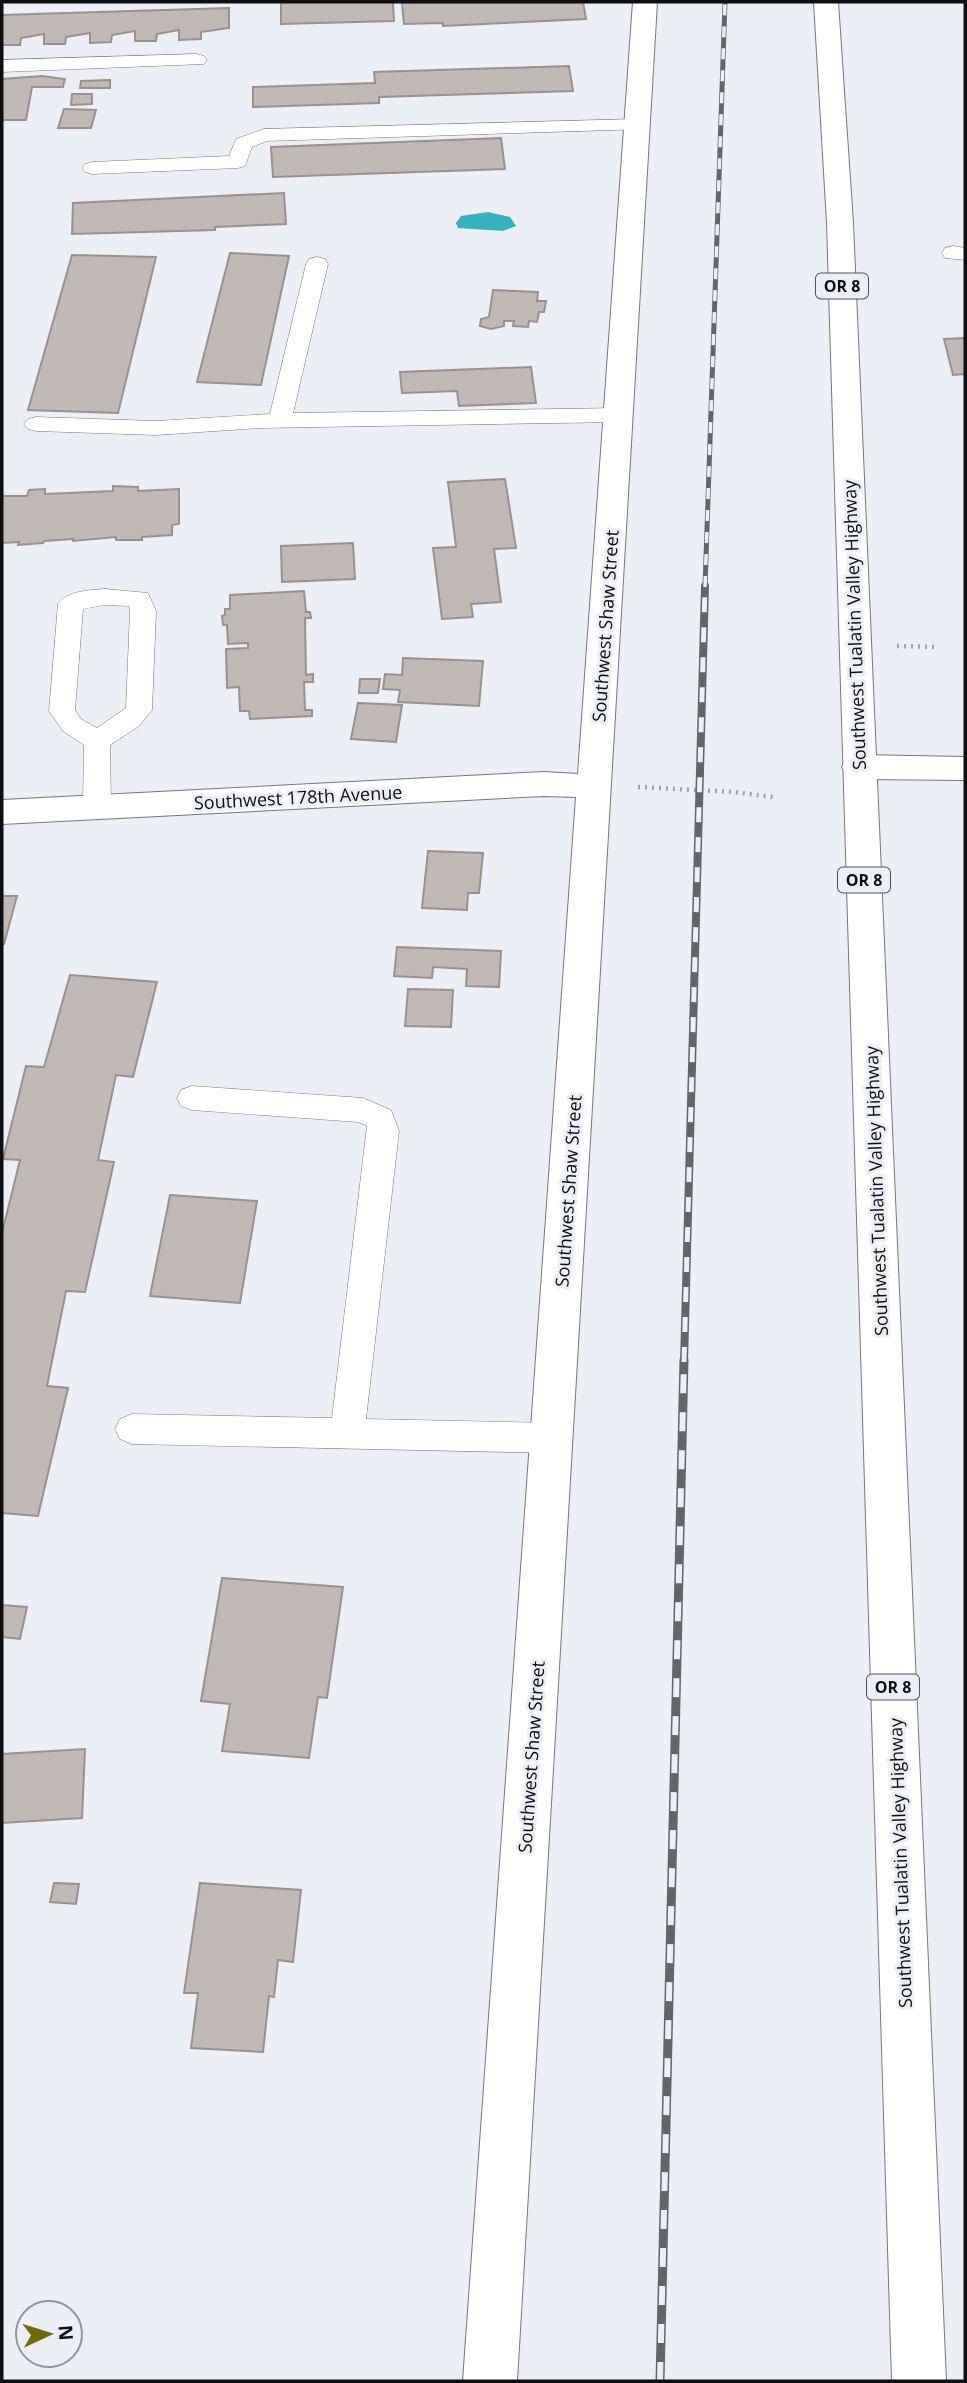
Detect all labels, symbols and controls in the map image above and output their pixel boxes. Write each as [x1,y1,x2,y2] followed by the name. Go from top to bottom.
[816,274,868,298] road number: OR 8
[837,479,871,770] street label: Southwest Tualatin Valley Highway
[586,529,624,723] street label: Southwest Shaw Street
[193,780,403,814] street label: Southwest 178th Avenue
[838,867,890,892] road number: OR 8
[859,1045,893,1336] street label: Southwest Tualatin Valley Highway
[549,1094,587,1288] street label: Southwest Shaw Street
[512,1660,550,1854] street label: Southwest Shaw Street
[867,1674,919,1700] road number: OR 8
[883,1717,917,2008] street label: Southwest Tualatin Valley Highway
[14,2299,84,2369] north arrow
[52,2324,79,2341] text: N

